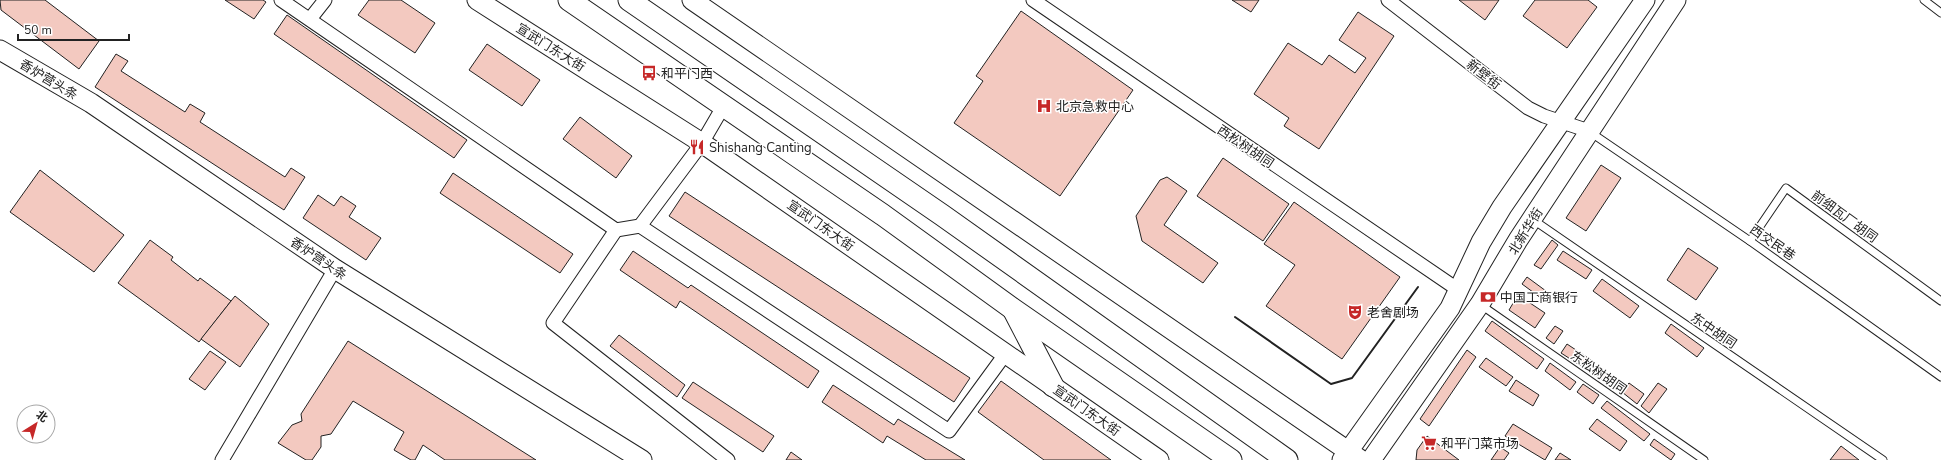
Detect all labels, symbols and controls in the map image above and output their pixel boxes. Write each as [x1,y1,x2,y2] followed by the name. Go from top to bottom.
[18,16,129,42] scale bar
[513,20,588,76] street label: 宣武门东大街
[24,22,52,38] text: 50 m
[16,55,81,104] street label: 香炉营头条
[1462,56,1504,94] street label: 新壁街
[640,64,658,82] bus stop icon: 和平门西
[661,65,713,83] place label: 和平门西
[1035,97,1053,115] hospital icon: 北京急救中心
[1056,98,1134,116] place label: 北京急救中心
[1213,121,1277,172] street label: 西松树胡同
[688,138,706,156] restaurant icon: Shishang Canting
[709,139,812,157] place label: Shishang Canting
[1808,187,1881,247] street label: 前细瓦厂胡同
[783,196,858,256] street label: 宣武门东大街
[1504,205,1547,258] street label: 北新华街
[1746,221,1799,265] street label: 西交民巷
[286,233,350,284] street label: 香炉营头条
[1479,288,1497,306] bank icon: 中国工商银行
[1500,289,1578,307] place label: 中国工商银行
[1346,303,1364,321] theatre icon: 老舍剧场
[1367,304,1419,322] place label: 老舍剧场
[1687,309,1740,353] street label: 东中胡同
[1567,347,1630,399] street label: 东松树胡同
[1049,381,1124,441] street label: 宣武门东大街
[16,404,56,444] north arrow
[33,407,51,426] text: 北
[1420,434,1438,452] supermarket icon: 和平门菜市场
[1441,435,1519,453] place label: 和平门菜市场

